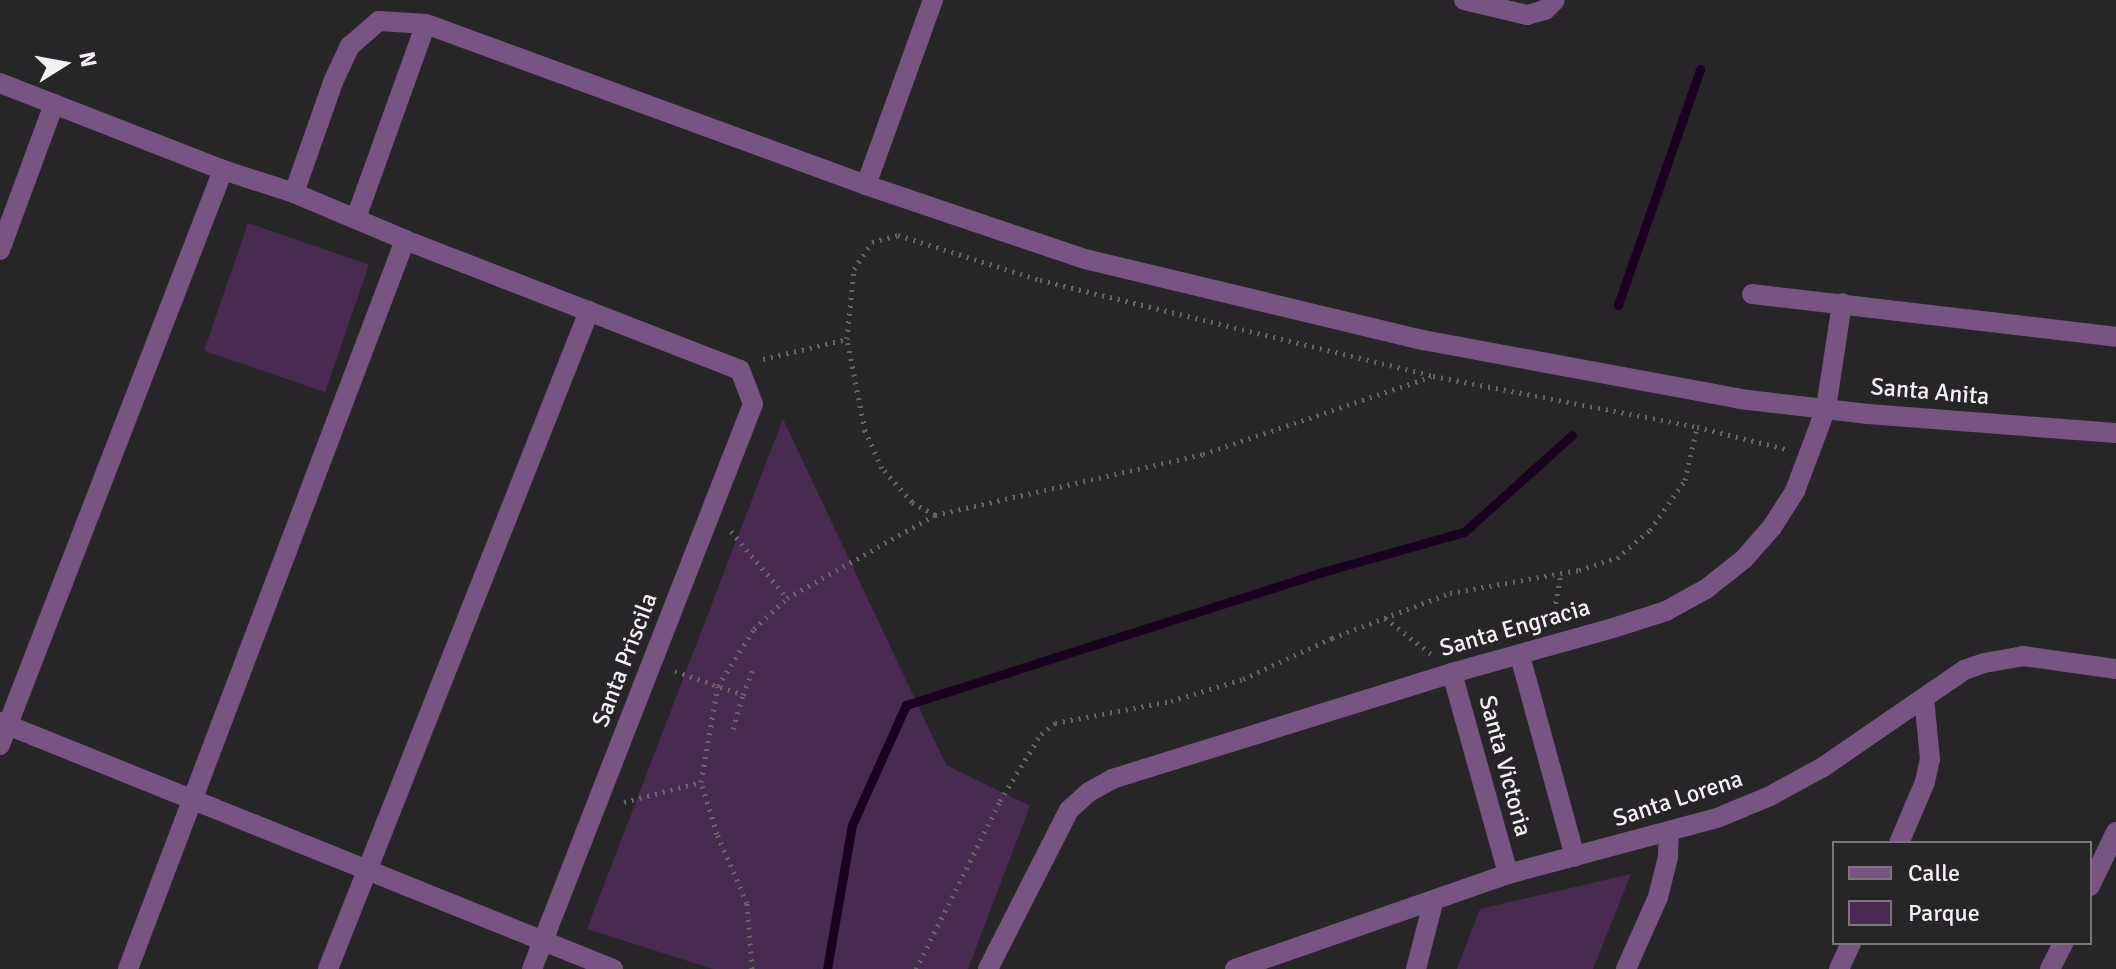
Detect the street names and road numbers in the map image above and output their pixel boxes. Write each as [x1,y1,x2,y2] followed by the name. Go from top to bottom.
[1869,372,1991,412] street label: Santa Anita
[586,589,664,731] street label: Santa Priscila
[1437,593,1593,663] street label: Santa Engracia
[1472,692,1538,840] street label: Santa Victoria
[1610,765,1746,833] street label: Santa Lorena

